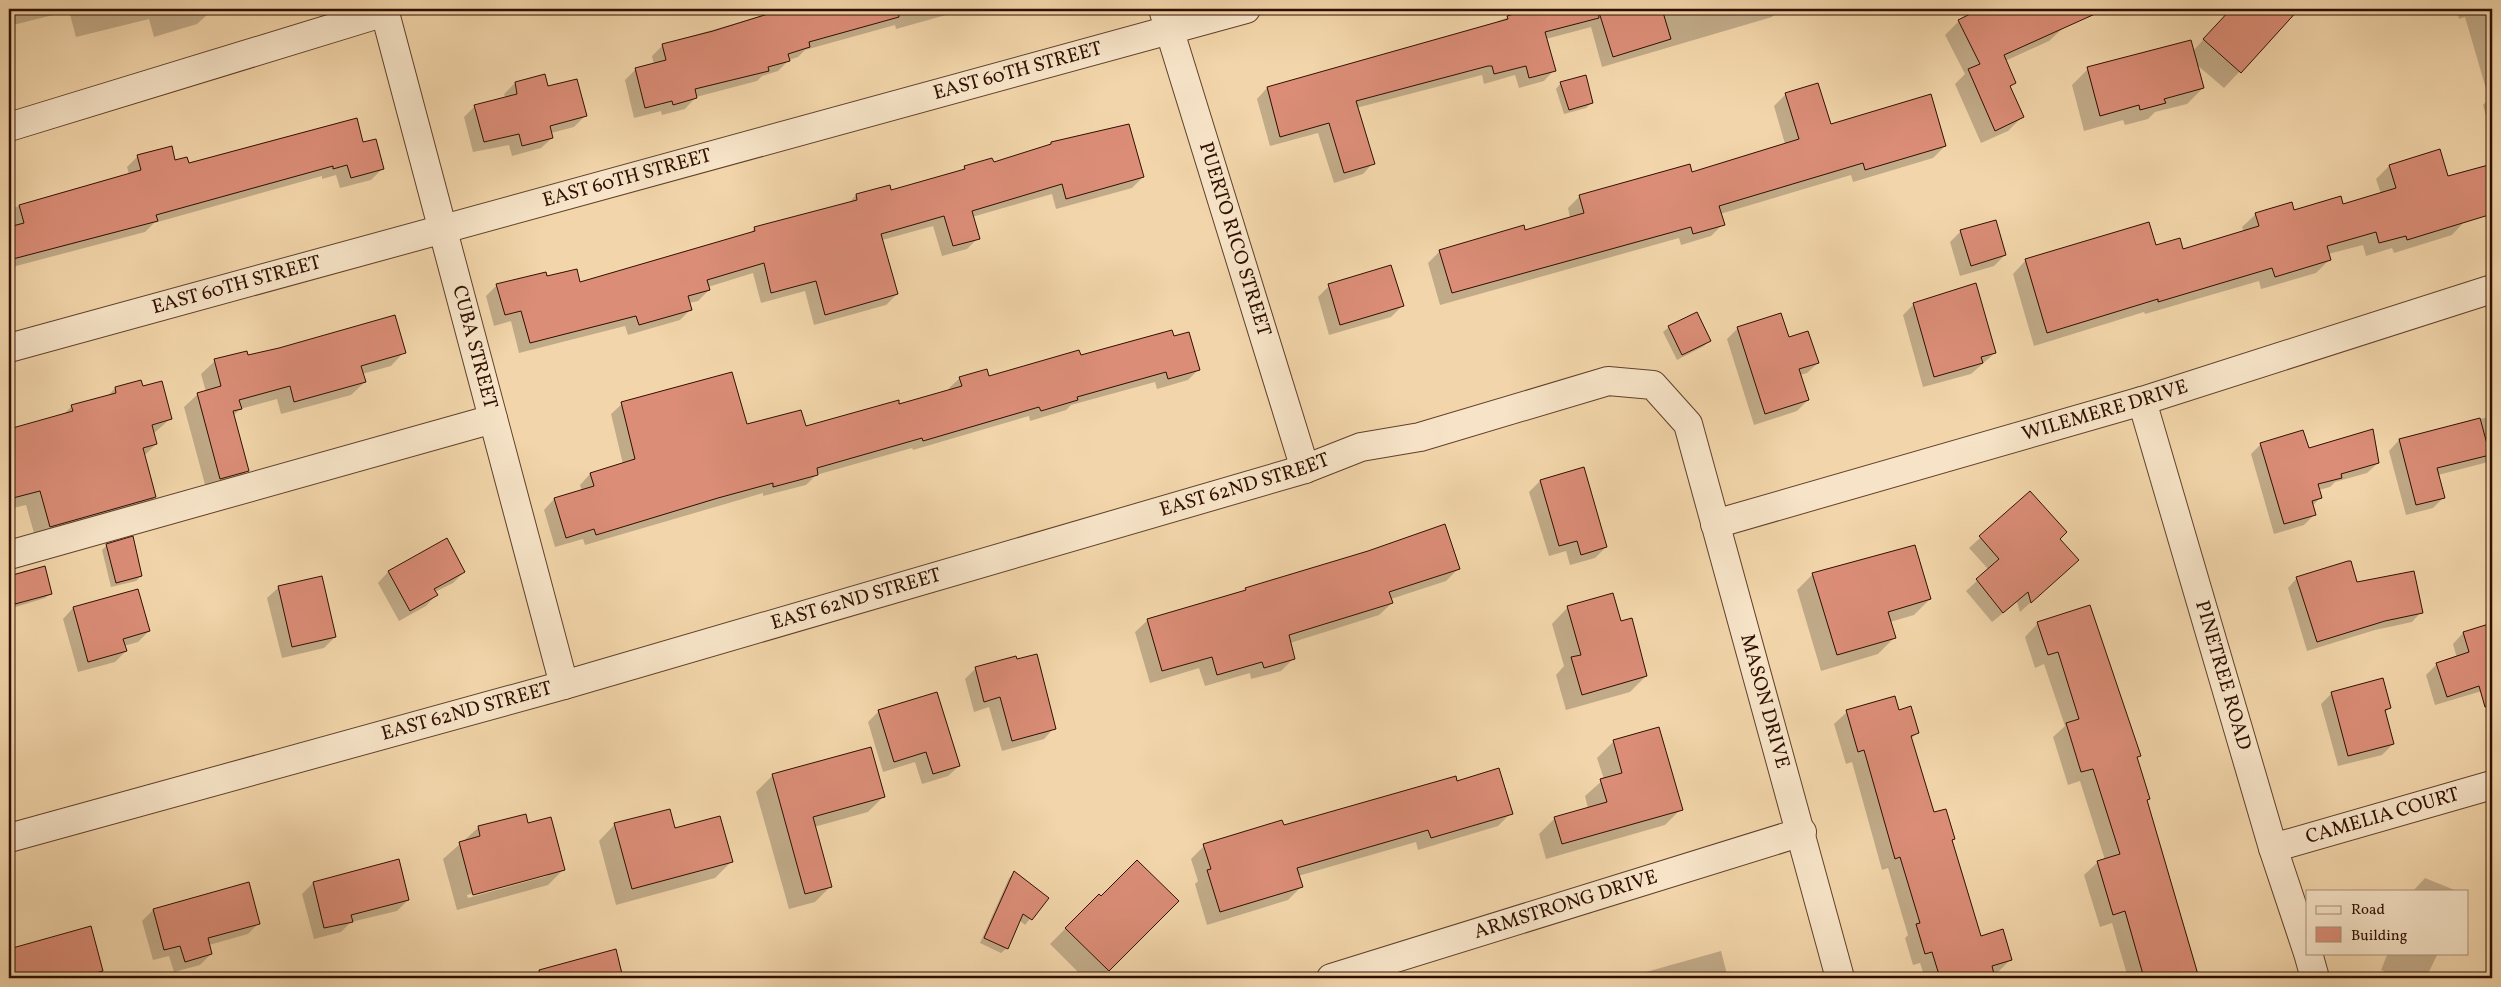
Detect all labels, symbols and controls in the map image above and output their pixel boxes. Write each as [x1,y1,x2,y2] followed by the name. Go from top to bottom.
[930,35,1106,108] street label: EAST 60TH STREET
[1191,139,1277,340] street label: PUERTO RICO STREET
[540,142,715,215] street label: EAST 60TH STREET
[149,249,325,322] street label: EAST 60TH STREET
[444,282,504,412] street label: CUBA STREET
[2019,373,2192,449] street label: WILEMERE DRIVE
[1157,447,1334,525] street label: EAST 62ND STREET
[768,562,945,638] street label: EAST 62ND STREET
[2187,597,2258,754] street label: PINETREE ROAD
[1732,631,1796,772] street label: MASON DRIVE
[378,675,556,749] street label: EAST 62ND STREET
[2302,781,2463,852] street label: CAMELIA COURT
[1471,864,1661,947] street label: ARMSTRONG DRIVE
[2306,890,2468,954] legend
[2351,900,2385,921] text: Road
[2351,926,2408,947] text: Building

